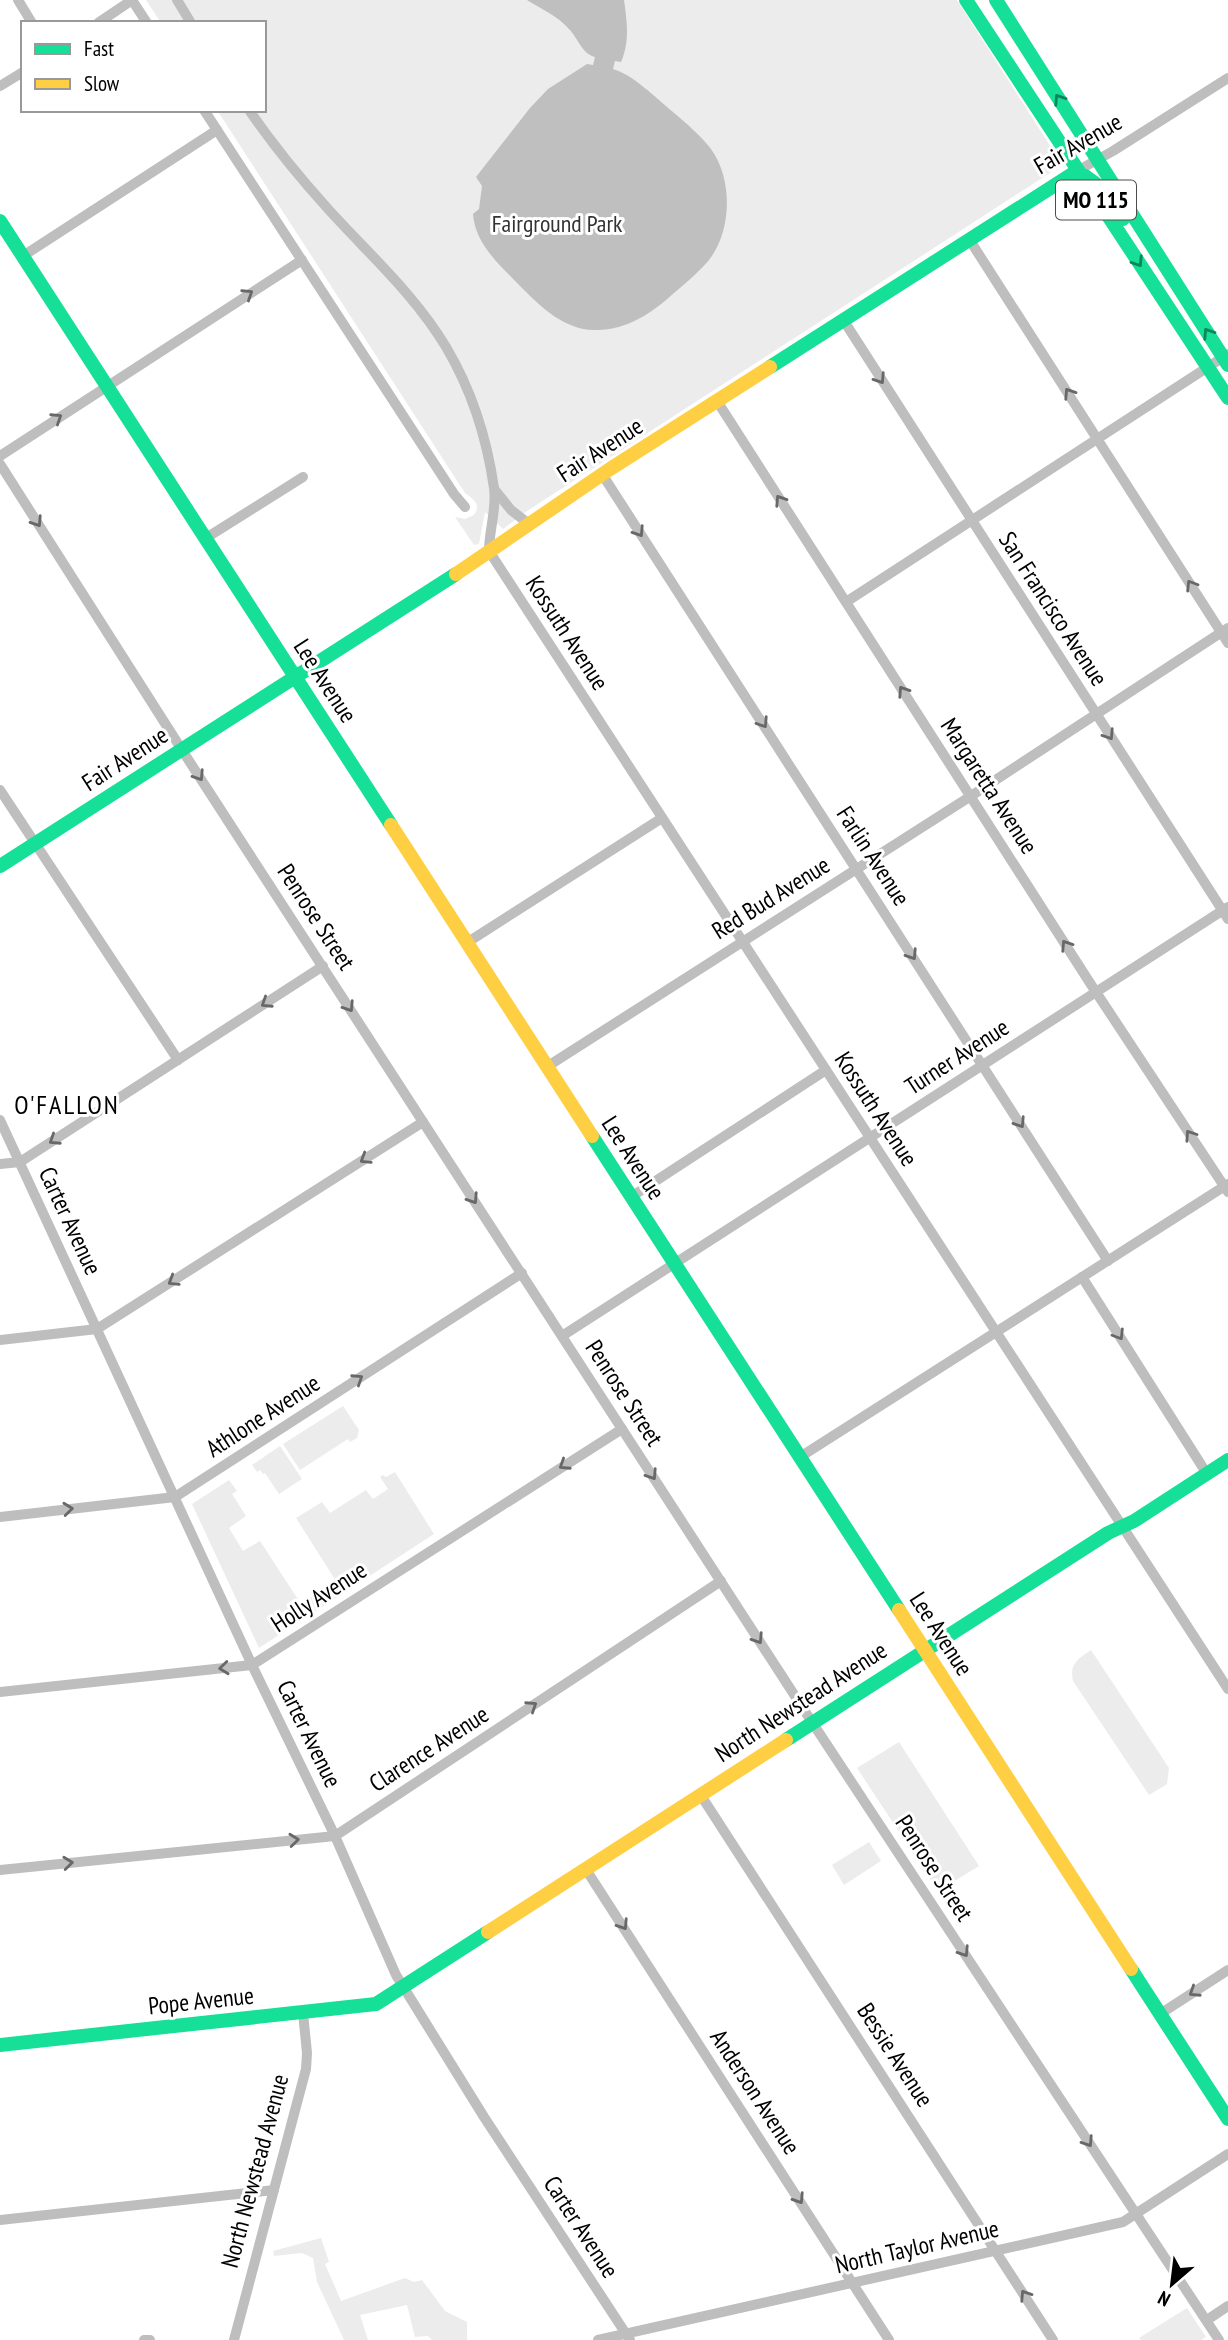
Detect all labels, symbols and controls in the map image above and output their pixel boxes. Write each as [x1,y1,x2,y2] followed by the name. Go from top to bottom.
[21,21,266,112] legend
[84,35,114,62] text: Fast
[84,70,120,97] text: Slow
[1055,94,1068,107] one-way arrow
[1028,106,1127,181] street label: Fair Avenue
[1056,181,1136,220] road number: MO 115
[492,208,623,239] park label: Fairground Park
[1129,254,1142,267] one-way arrow
[240,290,253,303] one-way arrow
[1203,328,1216,341] one-way arrow
[872,371,885,384] one-way arrow
[1064,388,1077,401] one-way arrow
[551,410,649,489] street label: Fair Avenue
[49,414,62,426] one-way arrow
[776,494,789,507] one-way arrow
[28,514,41,527] one-way arrow
[631,524,644,537] one-way arrow
[992,526,1115,692] street label: San Francisco Avenue
[519,570,616,696] street label: Kossuth Avenue
[1187,580,1200,593] one-way arrow
[287,633,364,728] street label: Lee Avenue
[899,686,912,699] one-way arrow
[934,712,1045,860] street label: Margaretta Avenue
[754,715,767,728] one-way arrow
[76,719,174,798] street label: Fair Avenue
[1101,728,1114,741] one-way arrow
[191,768,204,781] one-way arrow
[830,800,917,911] street label: Farlin Avenue
[706,849,835,946] street label: Red Bud Avenue
[271,858,362,976] street label: Penrose Street
[1061,939,1074,952] one-way arrow
[904,948,917,961] one-way arrow
[261,995,274,1008] one-way arrow
[341,1000,354,1013] one-way arrow
[899,1011,1015,1102] street label: Turner Avenue
[828,1046,925,1172] street label: Kossuth Avenue
[14,1088,120,1121] district label: O'FALLON
[595,1110,672,1205] street label: Lee Avenue
[1011,1115,1024,1128] one-way arrow
[1186,1130,1199,1143] one-way arrow
[49,1132,62,1145] one-way arrow
[360,1150,373,1163] one-way arrow
[32,1162,109,1280] street label: Carter Avenue
[464,1191,477,1204] one-way arrow
[168,1272,181,1285] one-way arrow
[1110,1327,1123,1340] one-way arrow
[579,1334,670,1452] street label: Penrose Street
[200,1367,326,1464] street label: Athlone Avenue
[350,1375,363,1388] one-way arrow
[559,1457,572,1470] one-way arrow
[644,1468,657,1481] one-way arrow
[63,1502,74,1517] one-way arrow
[265,1554,372,1639] street label: Holly Avenue
[903,1586,980,1681] street label: Lee Avenue
[750,1631,763,1644] one-way arrow
[709,1634,893,1769] street label: North Newstead Avenue
[218,1660,229,1675] one-way arrow
[270,1675,349,1792] street label: Carter Avenue
[363,1698,494,1799] street label: Clarence Avenue
[524,1701,537,1714] one-way arrow
[889,1809,980,1927] street label: Penrose Street
[289,1833,300,1848] one-way arrow
[63,1856,74,1871] one-way arrow
[614,1917,627,1930] one-way arrow
[955,1944,968,1957] one-way arrow
[147,1980,255,2021] street label: Pope Avenue
[1189,1983,1202,1996] one-way arrow
[850,1997,940,2113] street label: Bessie Avenue
[703,2023,807,2160] street label: Anderson Avenue
[214,2071,295,2271] street label: North Newstead Avenue
[1079,2135,1092,2148] one-way arrow
[537,2170,626,2284] street label: Carter Avenue
[790,2191,803,2204] one-way arrow
[832,2213,1002,2280] street label: North Taylor Avenue
[1137,2249,1207,2319] north arrow
[1154,2286,1174,2312] text: N
[1020,2290,1033,2303] one-way arrow

